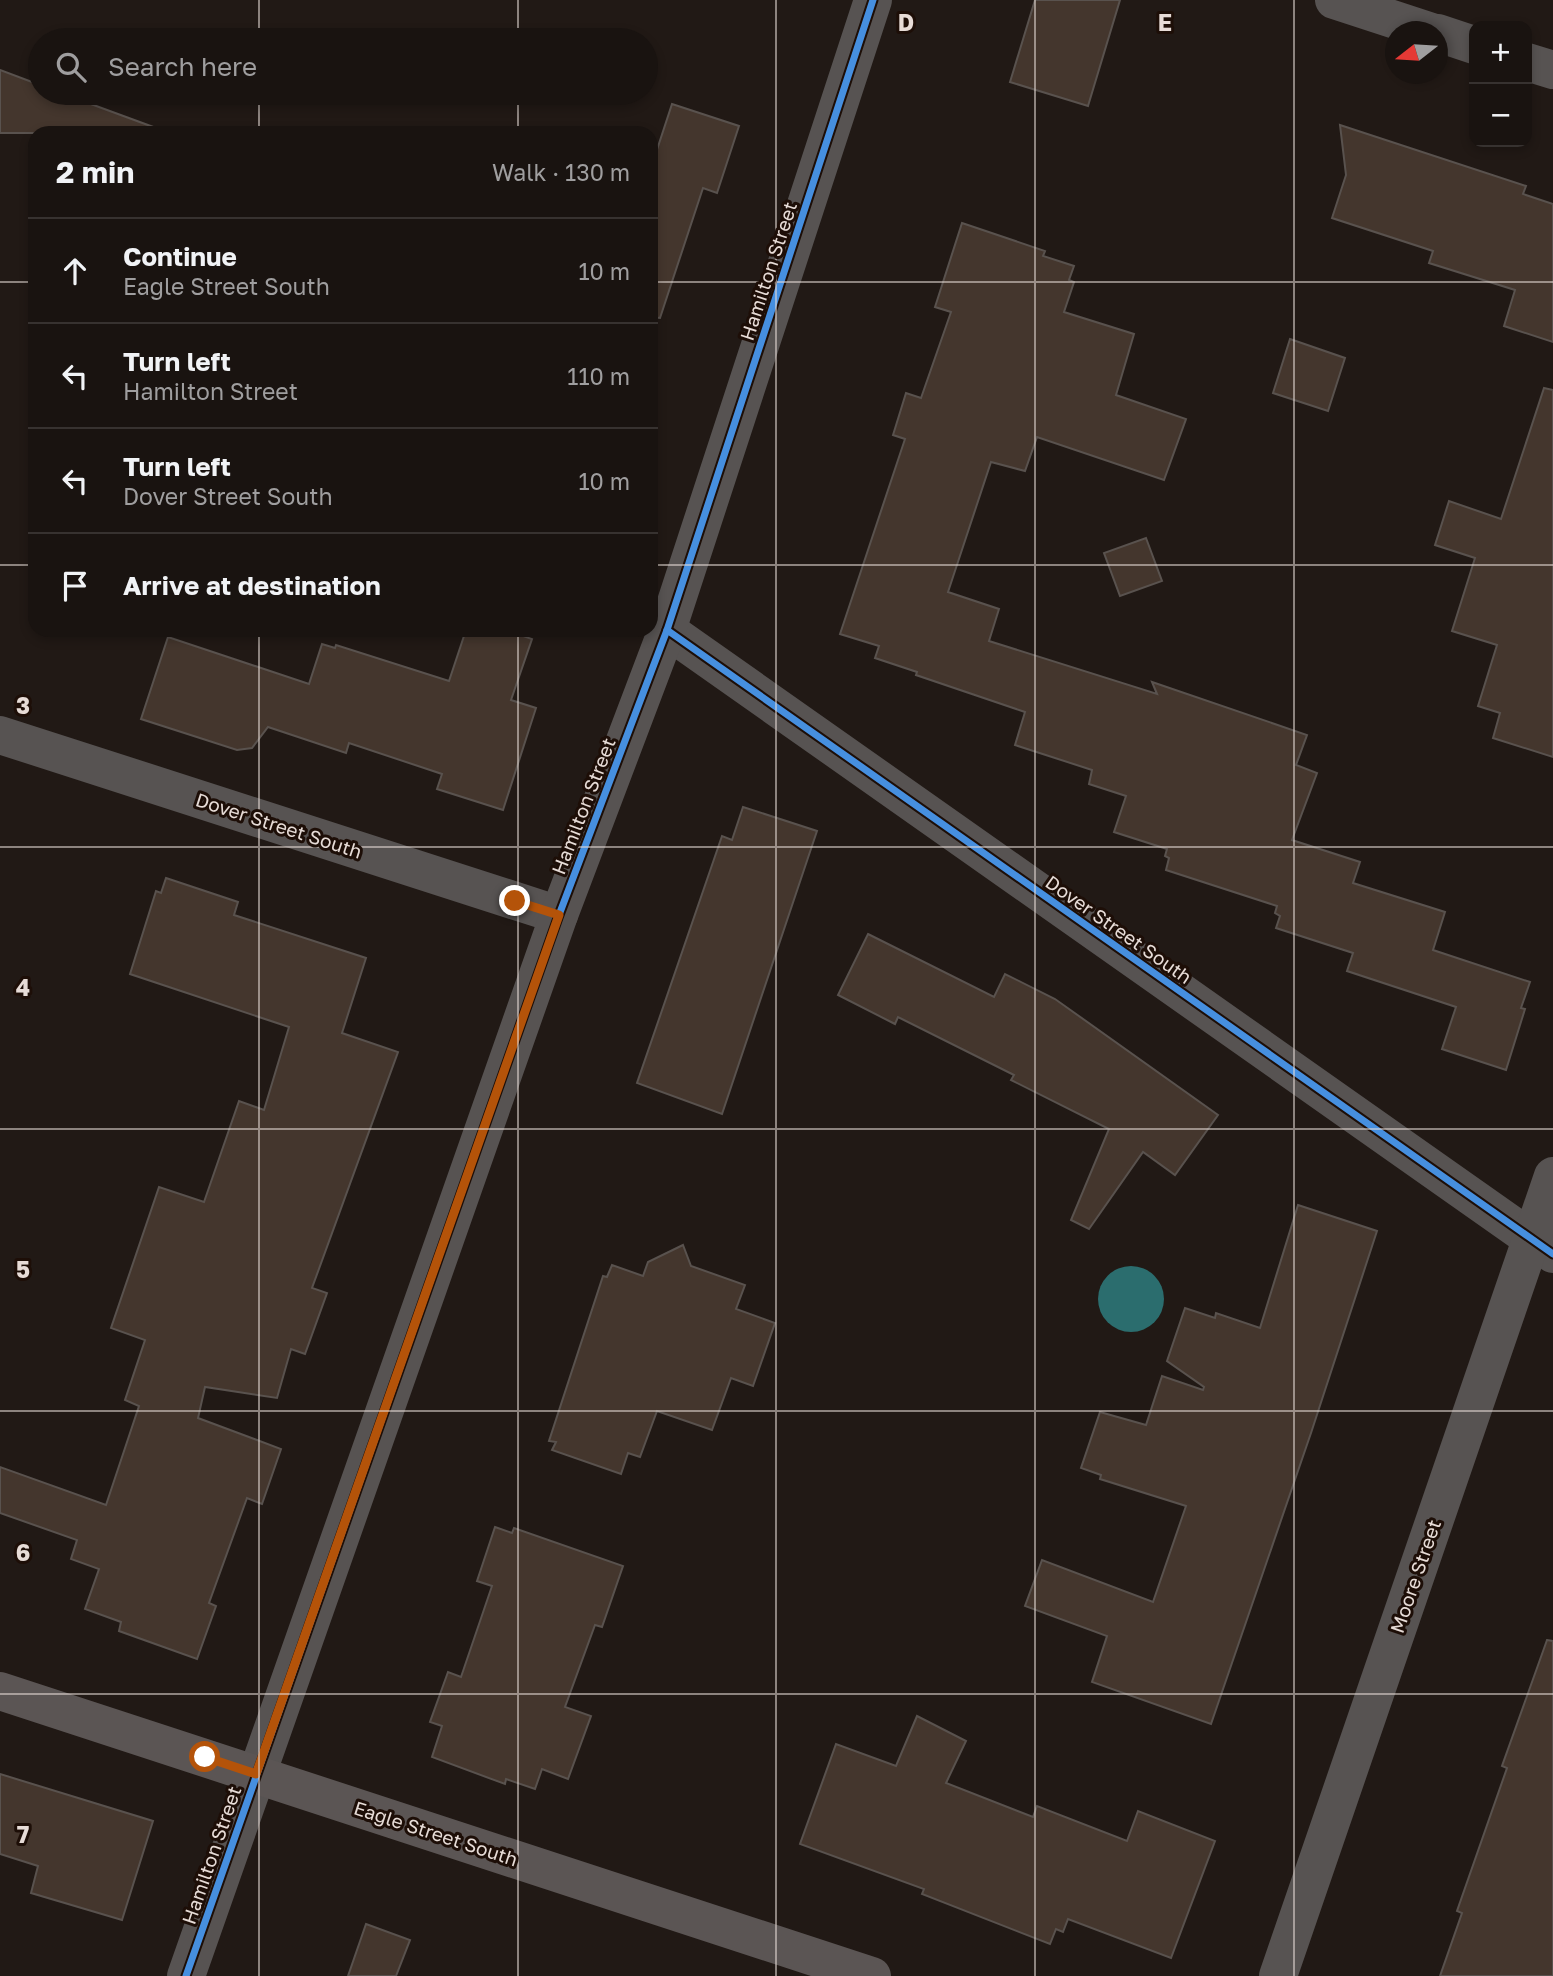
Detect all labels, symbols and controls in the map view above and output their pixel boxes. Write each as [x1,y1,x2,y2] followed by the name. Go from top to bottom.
[898,8,914,36] text: D
[1158,8,1172,36] text: E
[1385,21,1448,84] north arrow
[1469,21,1532,147] map controls
[1469,21,1532,84] button: +
[28,28,658,105] search box
[52,48,90,86] icon: search
[108,51,257,82] text: Search here
[1469,84,1532,147] button: −
[56,154,134,190] text: 2 min
[492,158,630,186] text: Walk · 130 m
[735,199,801,343] street label: Hamilton Street
[123,241,237,272] text: Continue
[56,252,94,290] icon: ahead
[578,257,630,285] text: 10 m
[123,272,330,300] text: Eagle Street South
[123,346,231,377] text: Turn left
[56,357,94,395] icon: left
[567,362,630,390] text: 110 m
[123,377,298,405] text: Hamilton Street
[123,451,231,482] text: Turn left
[56,462,94,500] icon: left
[578,467,630,495] text: 10 m
[123,482,333,510] text: Dover Street South
[56,567,94,605] icon: arrive
[123,570,381,601] text: Arrive at destination
[16,691,30,719] text: 3
[546,734,620,878] street label: Hamilton Street
[193,787,365,863] street label: Dover Street South
[1042,870,1196,988] street label: Dover Street South
[499,885,530,916] route end
[16,973,30,1001] text: 4
[16,1255,30,1283] text: 5
[1385,1516,1445,1636] street label: Moore Street
[16,1538,30,1566] text: 6
[189,1741,220,1772] route start
[177,1783,245,1927] street label: Hamilton Street
[351,1796,521,1870] street label: Eagle Street South
[17,1820,29,1848] text: 7

